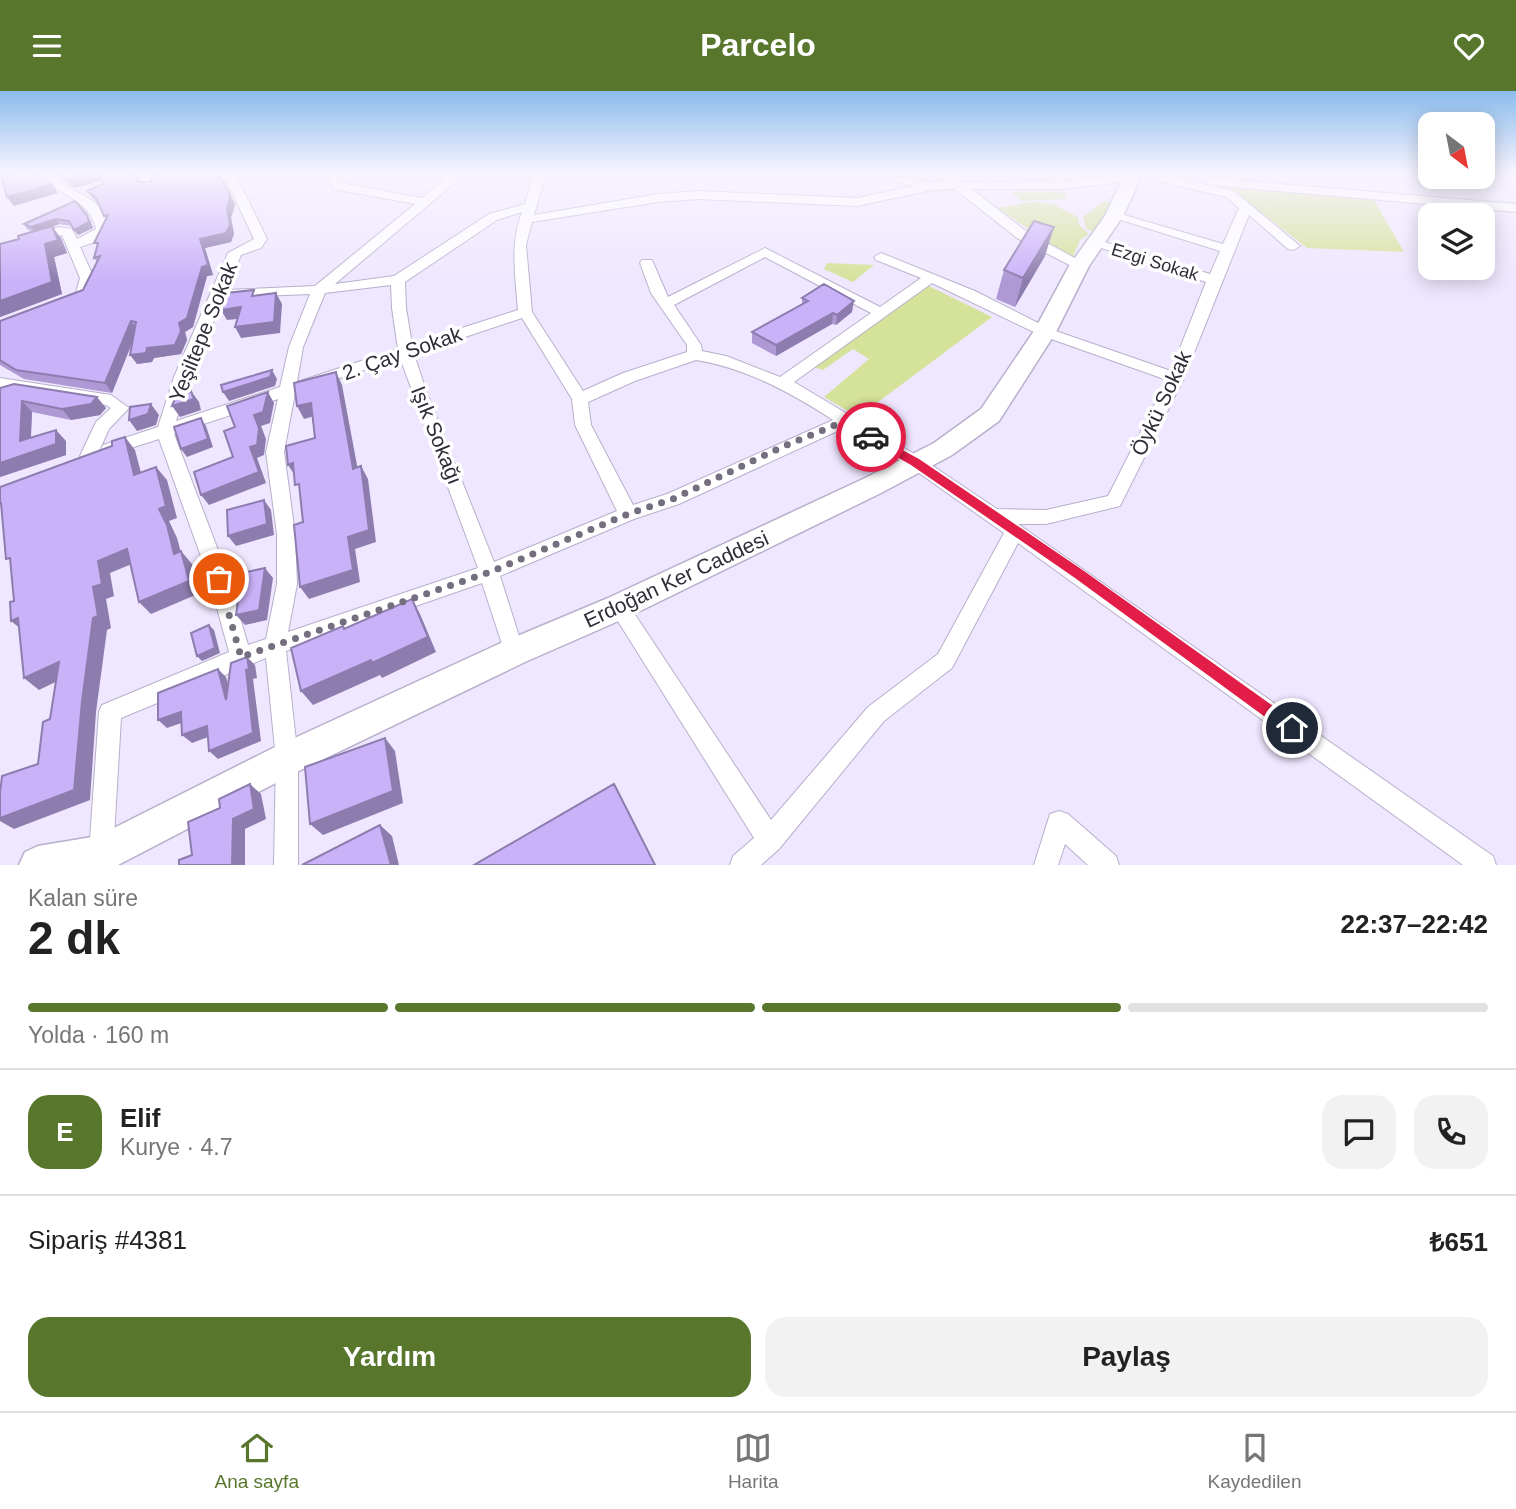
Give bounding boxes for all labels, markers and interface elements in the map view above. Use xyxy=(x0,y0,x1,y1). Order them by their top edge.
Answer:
icon: menu xyxy=(28,27,66,65)
text: Parcelo xyxy=(700,27,816,63)
icon: heart xyxy=(1450,27,1488,65)
north arrow xyxy=(1418,112,1494,189)
map controls xyxy=(1418,112,1495,280)
button: layers xyxy=(1418,203,1495,280)
street label: Ezgi Sokak xyxy=(1109,239,1202,285)
street label: Yeşiltepe Sokak xyxy=(164,258,242,405)
street label: 2. Çay Sokak xyxy=(339,322,465,384)
street label: Öykü Sokak xyxy=(1127,346,1196,459)
street label: Işık Sokağı xyxy=(407,383,467,487)
courier xyxy=(836,402,906,472)
icon: car xyxy=(852,418,890,456)
street label: Erdoğan Ker Caddesi xyxy=(580,526,772,632)
pin xyxy=(189,549,249,609)
icon: bag xyxy=(200,560,238,598)
pin xyxy=(1262,698,1322,758)
icon: home xyxy=(1273,709,1311,747)
text: Kalan süre xyxy=(28,885,138,911)
text: 22:37–22:42 xyxy=(1341,909,1488,939)
text: 2 dk xyxy=(28,912,120,964)
text: Yolda · 160 m xyxy=(28,1022,169,1048)
button: chat xyxy=(1322,1095,1396,1169)
button: phone xyxy=(1414,1095,1488,1169)
text: Elif xyxy=(120,1103,160,1133)
text: E xyxy=(56,1117,74,1147)
text: Kurye · 4.7 xyxy=(120,1134,233,1160)
text: Sipariş #4381 xyxy=(28,1225,187,1255)
text: ₺651 xyxy=(1430,1227,1488,1257)
button: Yardım xyxy=(28,1317,751,1397)
button: Paylaş xyxy=(765,1317,1488,1397)
tab: Ana sayfa xyxy=(214,1429,299,1493)
tab: Harita xyxy=(728,1429,779,1493)
tab: Kaydedilen xyxy=(1207,1429,1302,1493)

